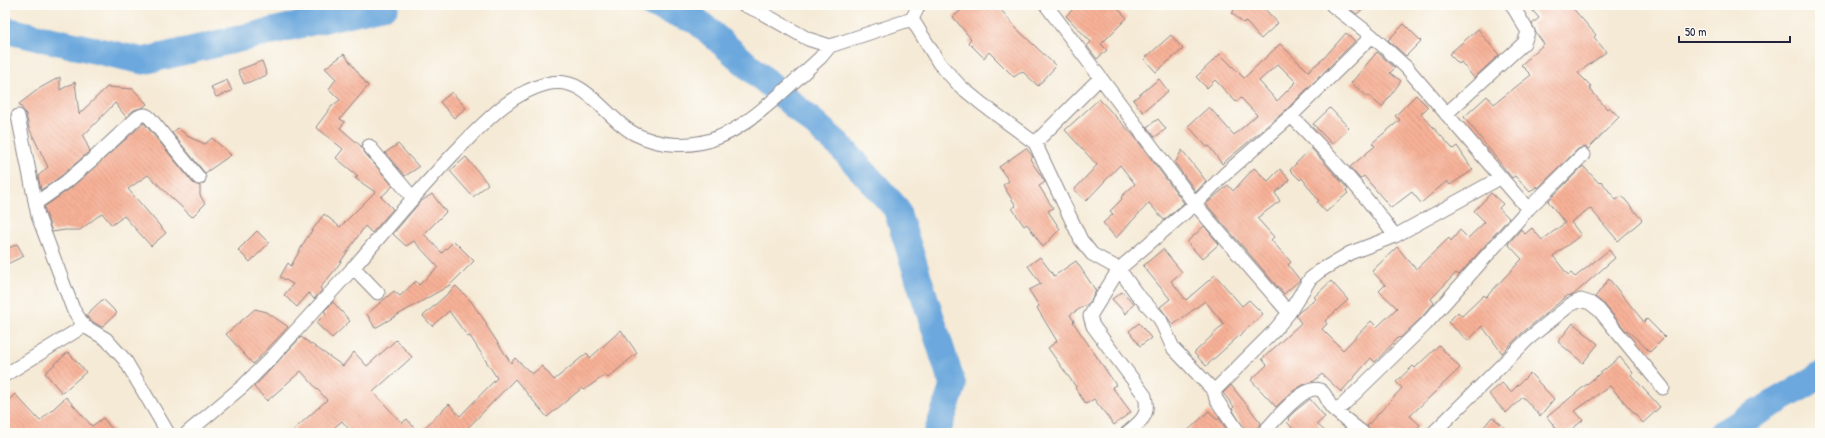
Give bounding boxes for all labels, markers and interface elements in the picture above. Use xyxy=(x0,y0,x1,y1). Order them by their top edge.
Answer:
scale bar xyxy=(1679,18,1790,44)
text: 50 m xyxy=(1685,23,1706,40)

